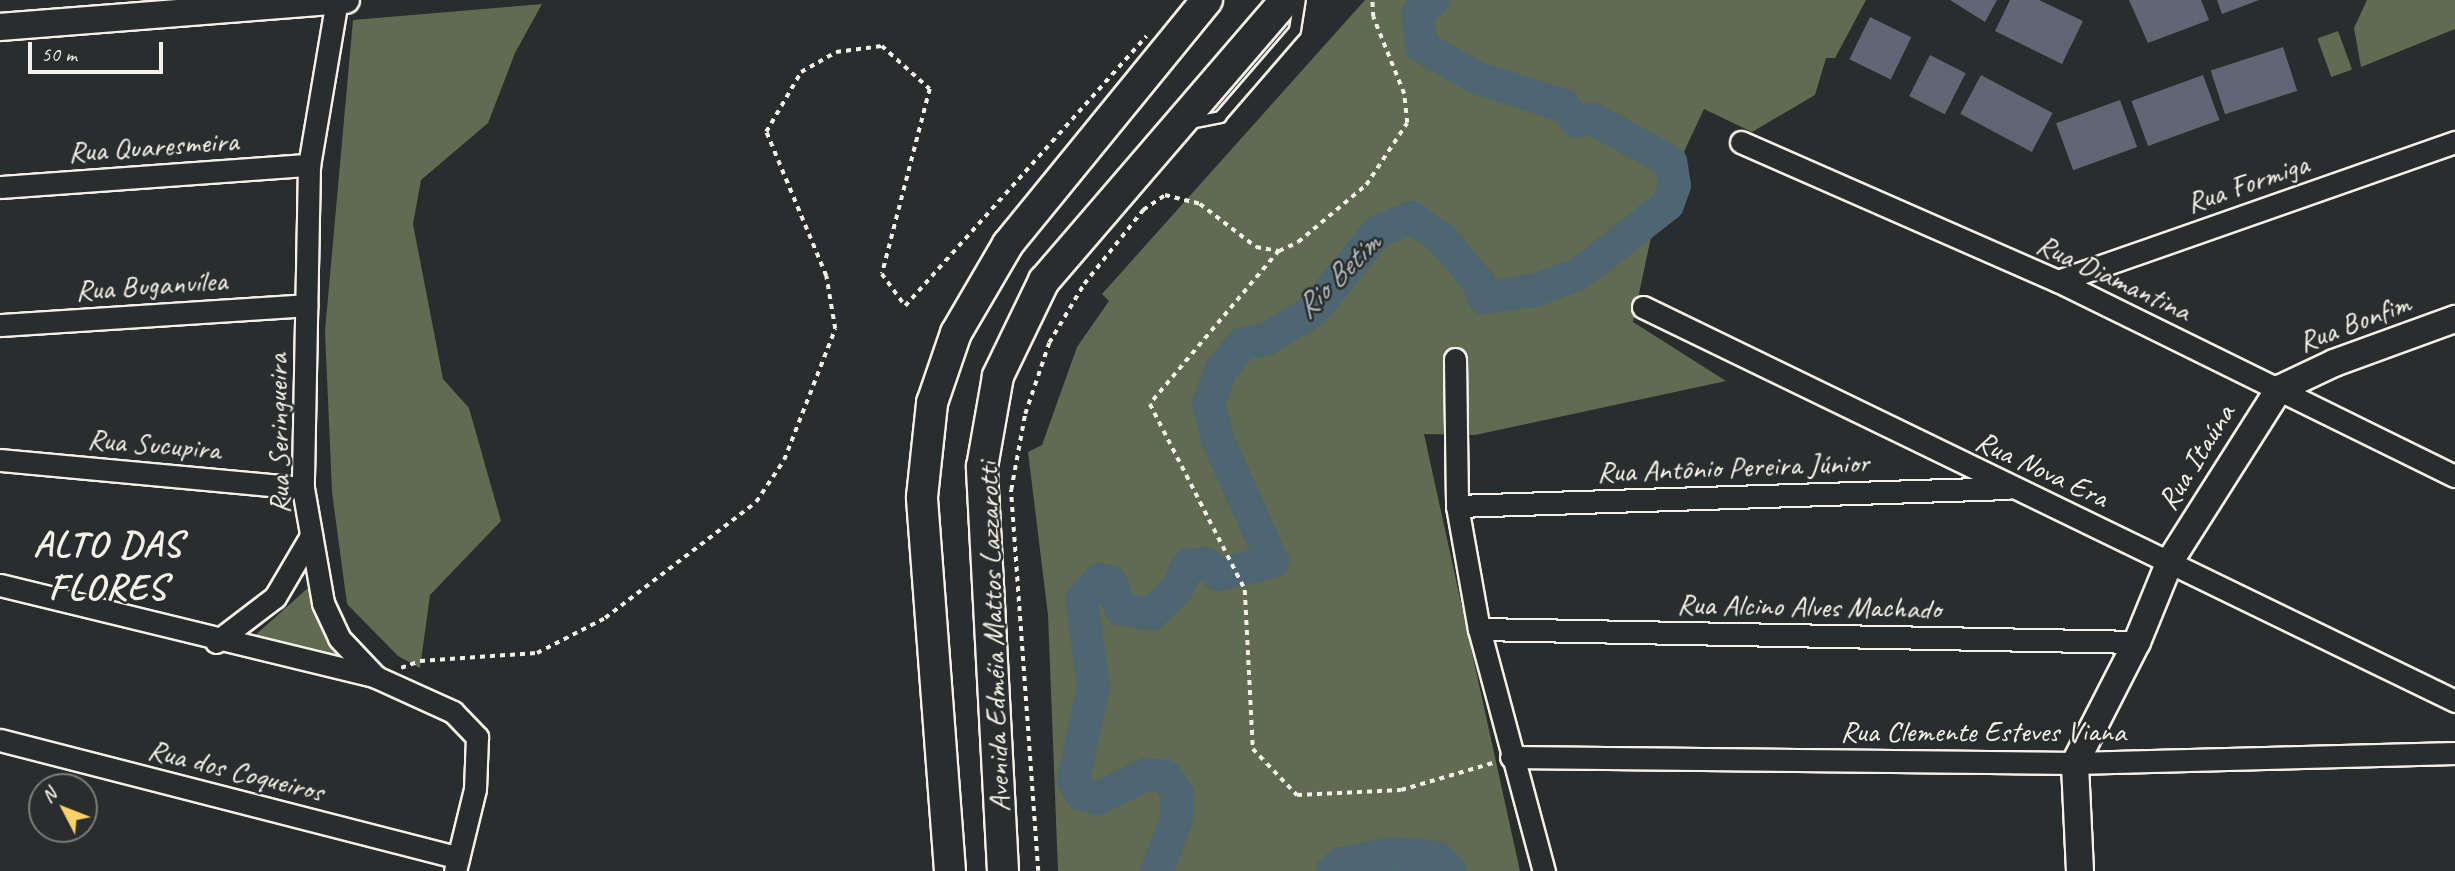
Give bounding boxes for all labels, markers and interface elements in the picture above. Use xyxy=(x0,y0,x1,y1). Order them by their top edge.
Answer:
scale bar xyxy=(32,28,166,72)
text: 50 m xyxy=(41,41,77,67)
street label: Rua Quaresmeira xyxy=(67,122,239,170)
street label: Rua Formiga xyxy=(2181,145,2313,221)
water label: Rio Betim xyxy=(1287,225,1389,327)
street label: Rua Diamantina xyxy=(2032,226,2196,328)
street label: Rua Buganvílea xyxy=(74,262,228,308)
street label: Rua Bonfim xyxy=(2293,284,2415,360)
street label: Rua Seringueira xyxy=(259,354,297,514)
street label: Rua Itaúna xyxy=(2149,397,2243,517)
street label: Rua Sucupira xyxy=(86,420,222,468)
street label: Rua Nova Era xyxy=(1970,422,2114,516)
street label: Rua Antônio Pereira Júnior xyxy=(1596,444,1870,490)
street label: Avenida Edméia Mattos Lazzarotti xyxy=(969,460,1017,814)
district label: ALTO DAS FLORES xyxy=(34,523,182,610)
street label: Rua Alcino Alves Machado xyxy=(1677,586,1941,626)
street label: Rua Clemente Esteves Viana xyxy=(1841,713,2125,749)
street label: Rua dos Coqueiros xyxy=(145,731,327,809)
north arrow xyxy=(28,773,98,843)
text: N xyxy=(36,783,62,808)

